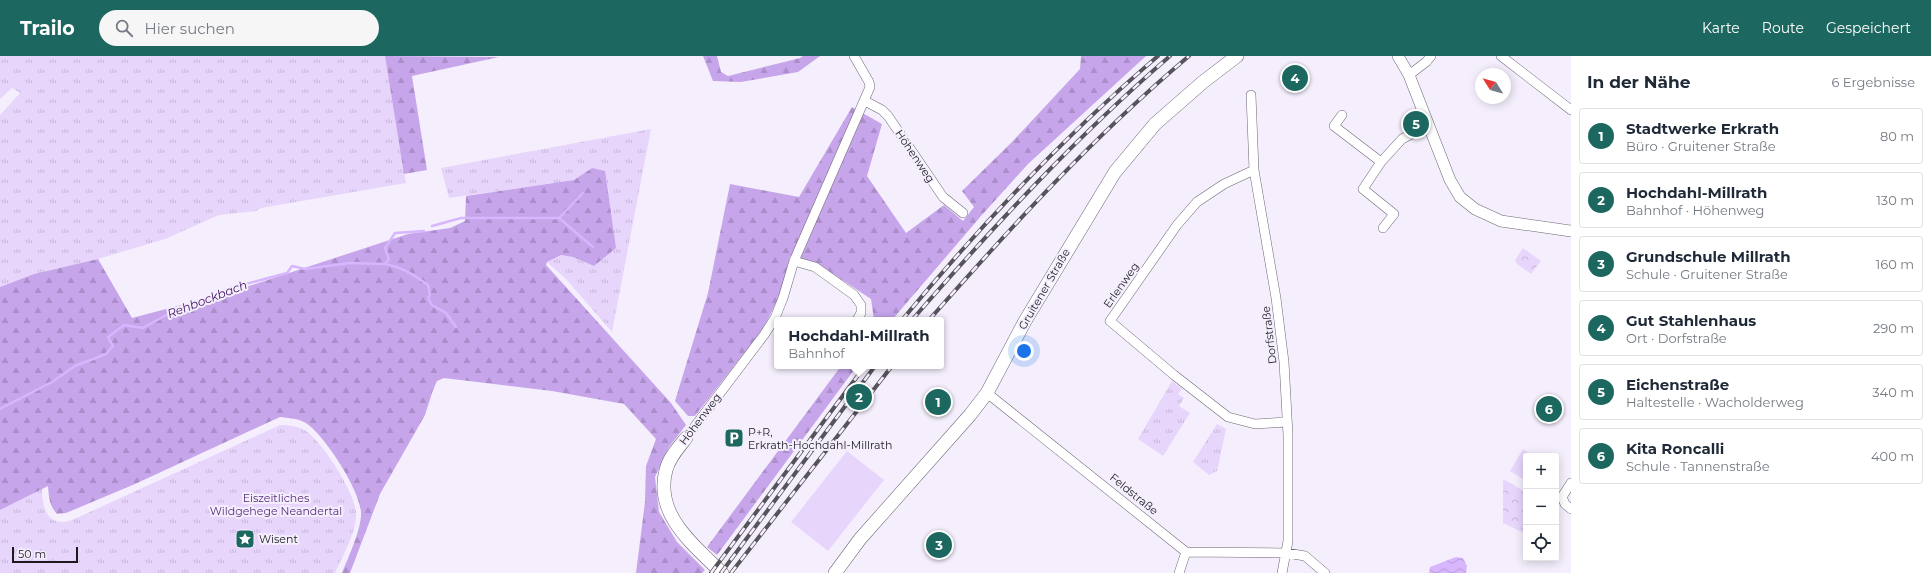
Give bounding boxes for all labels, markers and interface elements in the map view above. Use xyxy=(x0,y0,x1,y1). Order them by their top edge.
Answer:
search box xyxy=(99,10,379,46)
text: Trailo xyxy=(20,17,75,40)
icon: search xyxy=(113,17,135,39)
text: Hier suchen xyxy=(145,19,235,38)
text: Karte xyxy=(1702,19,1740,37)
text: Route xyxy=(1762,19,1804,37)
text: Gespeichert xyxy=(1826,19,1911,37)
pin: 4 xyxy=(1282,63,1308,93)
north arrow xyxy=(1475,68,1511,104)
text: In der Nähe xyxy=(1587,72,1691,92)
text: 6 Ergebnisse xyxy=(1832,74,1915,90)
pin: 5 xyxy=(1403,109,1429,139)
text: Stadtwerke Erkrath xyxy=(1626,119,1779,138)
street label: Höhenweg xyxy=(892,127,938,185)
text: 1 xyxy=(1598,128,1604,144)
text: 80 m xyxy=(1880,128,1914,144)
text: Büro · Gruitener Straße xyxy=(1626,138,1776,154)
text: Hochdahl-Millrath xyxy=(1626,183,1767,202)
text: 2 xyxy=(1597,192,1605,208)
text: 130 m xyxy=(1876,192,1914,208)
text: Bahnhof · Höhenweg xyxy=(1626,202,1765,218)
street label: Gruitener Straße xyxy=(1015,246,1073,332)
text: Grundschule Millrath xyxy=(1626,247,1791,266)
text: 3 xyxy=(1597,256,1605,272)
text: 160 m xyxy=(1876,256,1914,272)
street label: Erlenweg xyxy=(1100,260,1142,310)
text: Schule · Gruitener Straße xyxy=(1626,266,1788,282)
water label: Rehbockbach xyxy=(165,277,249,321)
street label: Dorfstraße xyxy=(1258,305,1280,365)
text: Gut Stahlenhaus xyxy=(1626,311,1756,330)
popup xyxy=(774,317,944,369)
text: 4 xyxy=(1597,320,1605,336)
text: 290 m xyxy=(1873,320,1914,336)
text: Hochdahl-Millrath xyxy=(788,326,930,345)
text: Ort · Dorfstraße xyxy=(1626,330,1727,346)
your location xyxy=(1014,341,1034,361)
text: Bahnhof xyxy=(788,345,845,361)
text: Eichenstraße xyxy=(1626,375,1729,394)
pin: 2 xyxy=(846,382,872,412)
text: 5 xyxy=(1597,384,1605,400)
text: 340 m xyxy=(1872,384,1914,400)
pin: 1 xyxy=(925,387,951,417)
street label: Höhenweg xyxy=(676,390,724,448)
pin: 6 xyxy=(1536,394,1562,424)
text: Haltestelle · Wacholderweg xyxy=(1626,394,1804,410)
place label: P+R, Erkrath-Hochdahl-Millrath xyxy=(748,425,892,452)
parking icon: P+R, Erkrath-Hochdahl-Millrath xyxy=(723,427,745,449)
text: Kita Roncalli xyxy=(1626,439,1724,458)
text: 6 xyxy=(1597,448,1605,464)
text: 400 m xyxy=(1871,448,1914,464)
map controls xyxy=(1523,453,1559,561)
button: + xyxy=(1523,453,1559,489)
text: Schule · Tannenstraße xyxy=(1626,458,1770,474)
street label: Feldstraße xyxy=(1107,470,1161,518)
button: − xyxy=(1523,489,1559,525)
park label: Eiszeitliches Wildgehege Neandertal xyxy=(210,491,342,518)
button: locate xyxy=(1523,525,1559,561)
place icon: Wisent xyxy=(234,528,256,550)
pin: 3 xyxy=(926,530,952,560)
place label: Wisent xyxy=(259,532,298,546)
scale bar xyxy=(12,545,78,564)
text: 50 m xyxy=(18,547,46,561)

